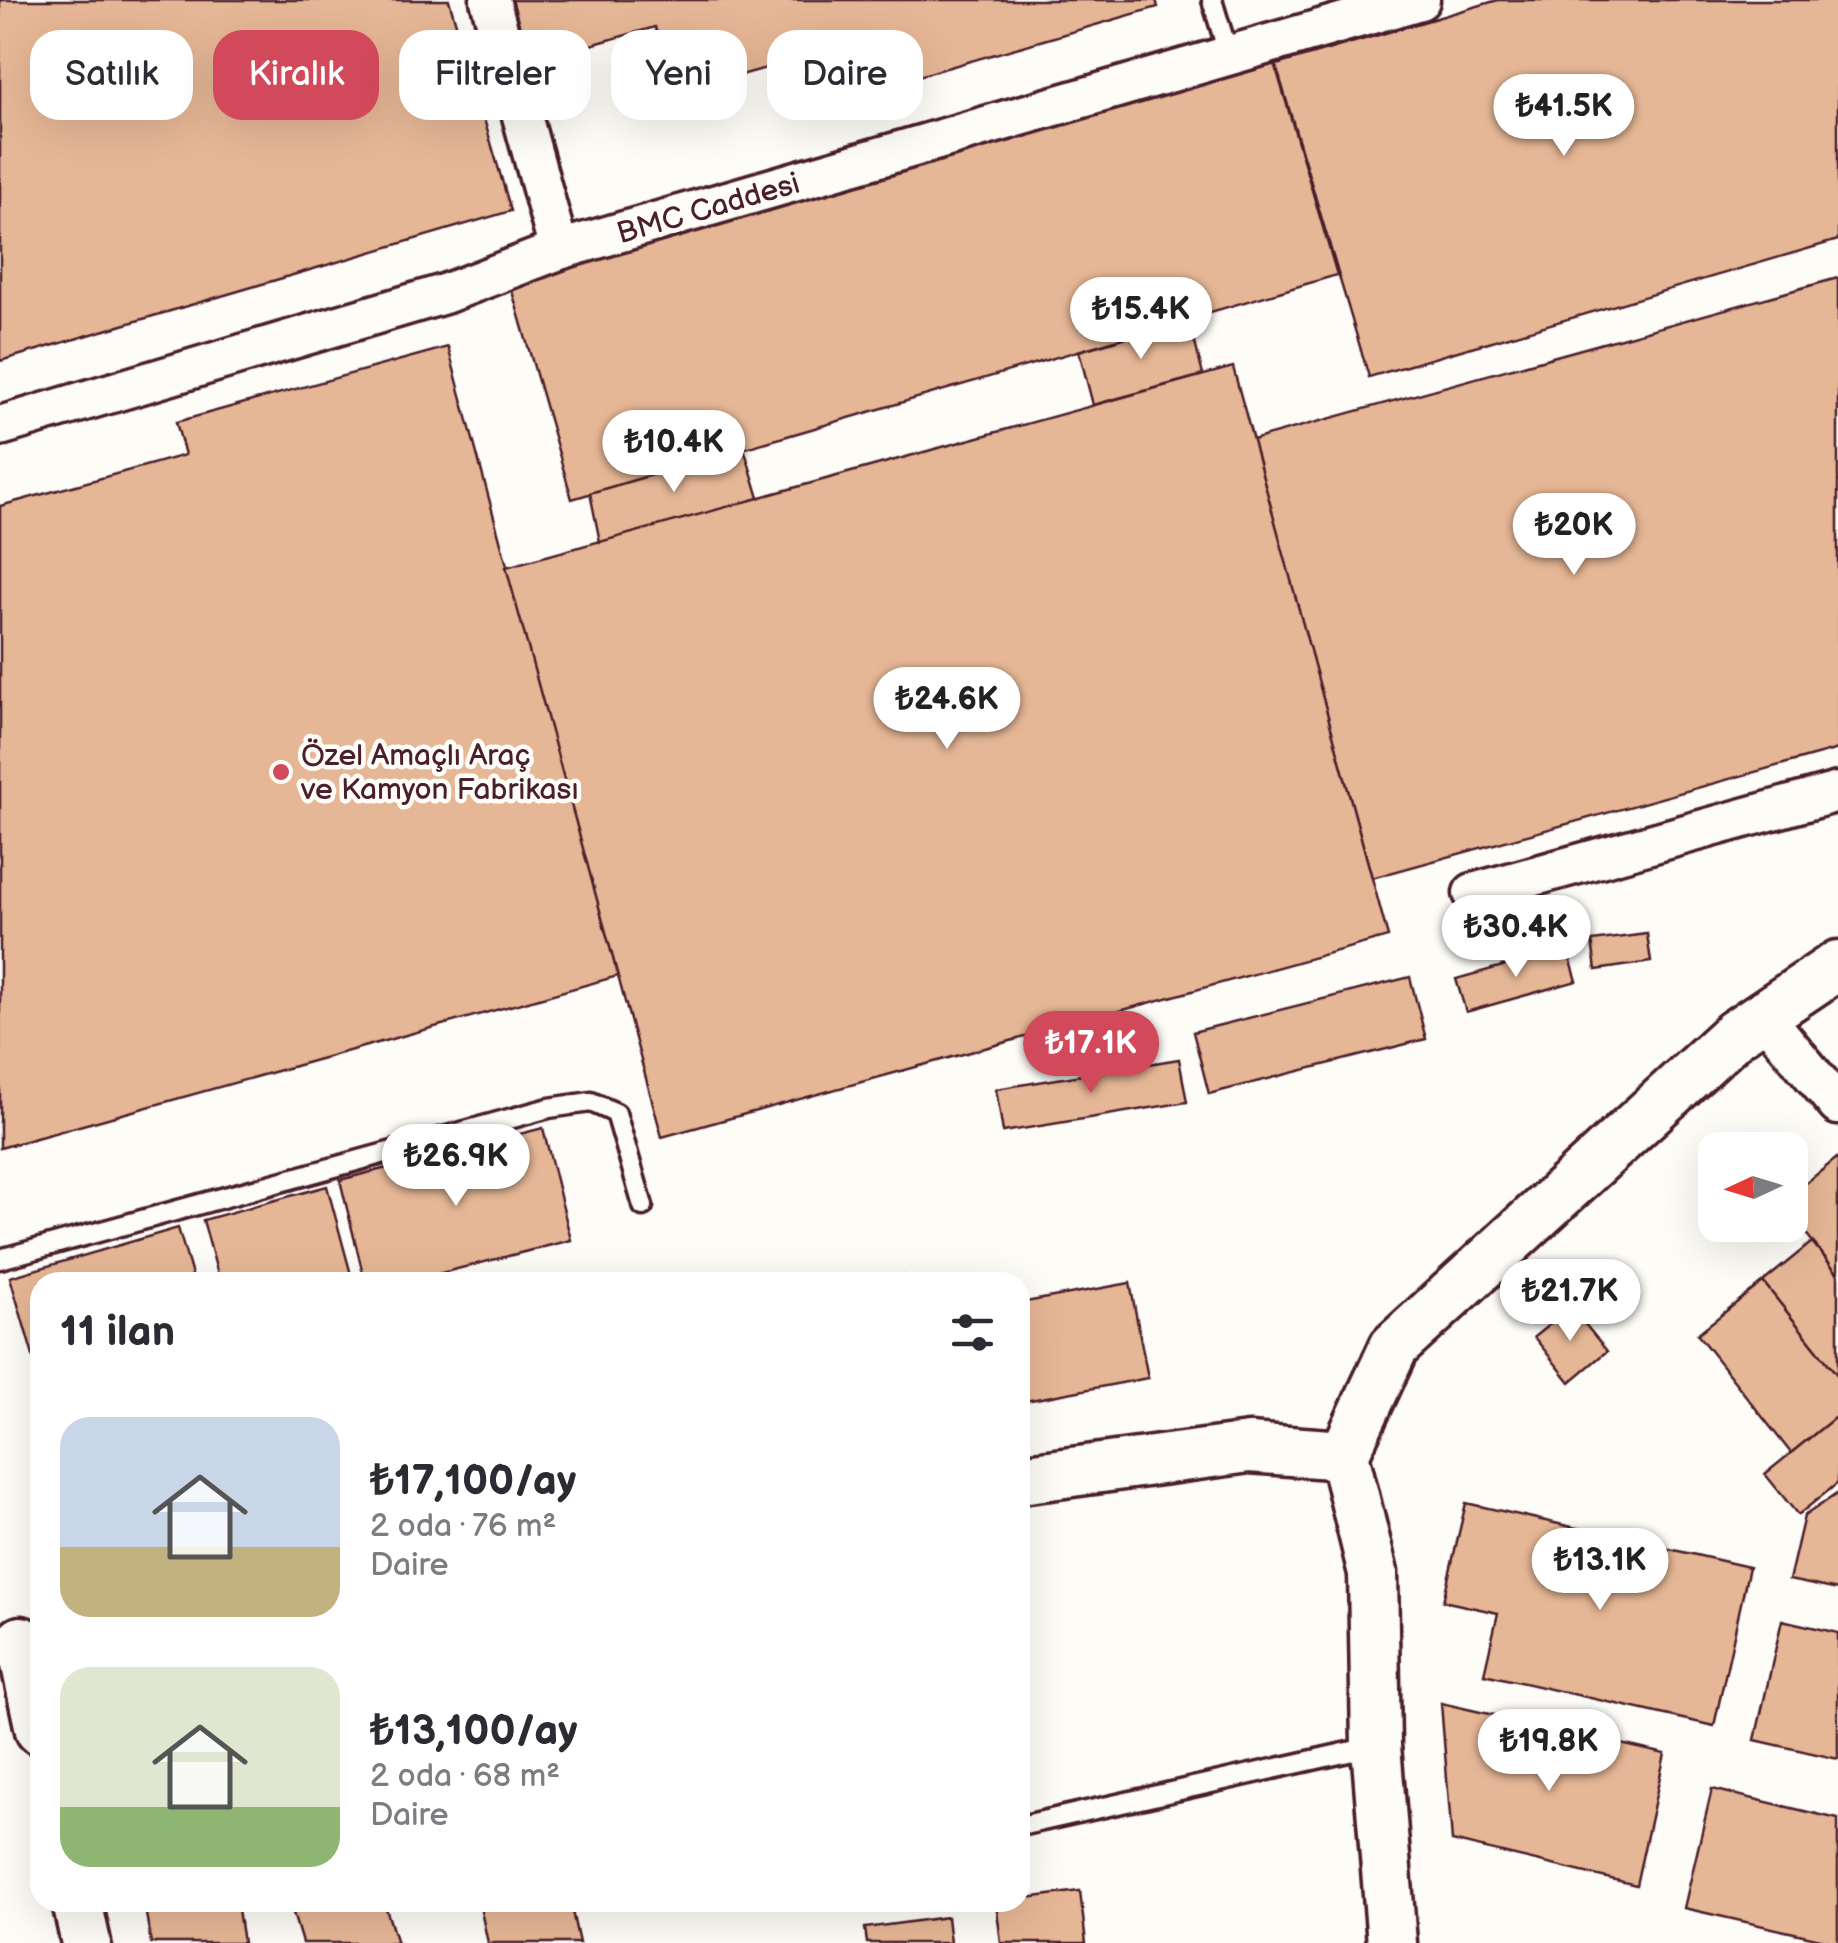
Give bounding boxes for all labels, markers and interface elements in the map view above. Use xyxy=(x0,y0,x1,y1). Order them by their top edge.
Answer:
chip: Satılık xyxy=(30,30,193,120)
chip: Kiralık xyxy=(213,30,379,120)
chip: Filtreler xyxy=(399,30,591,120)
chip: Yeni xyxy=(611,30,747,120)
chip: Daire xyxy=(767,30,923,120)
pin: ₺41.5K xyxy=(1483,74,1645,159)
text: ₺41.5K xyxy=(1515,87,1613,126)
street label: BMC Caddesi xyxy=(613,166,804,252)
pin: ₺15.4K xyxy=(1060,277,1222,362)
text: ₺15.4K xyxy=(1092,290,1190,329)
pin: ₺10.4K xyxy=(593,410,755,495)
text: ₺10.4K xyxy=(624,423,724,462)
pin: ₺20K xyxy=(1515,493,1633,578)
text: ₺20K xyxy=(1535,506,1613,545)
pin: ₺24.6K xyxy=(866,667,1028,752)
text: ₺24.6K xyxy=(895,680,999,719)
place label: Özel Amaçlı Araç ve Kamyon Fabrikası xyxy=(300,738,579,808)
marker: Özel Amaçlı Araç ve Kamyon Fabrikası xyxy=(270,761,292,783)
pin: ₺30.4K xyxy=(1435,895,1597,980)
text: ₺30.4K xyxy=(1464,908,1568,947)
pin: ₺17.1K xyxy=(1010,1011,1172,1096)
text: ₺17.1K xyxy=(1045,1024,1137,1063)
pin: ₺26.9K xyxy=(375,1124,537,1209)
north arrow xyxy=(1698,1132,1808,1242)
map controls xyxy=(1698,1132,1808,1242)
text: ₺26.9K xyxy=(404,1137,508,1176)
pin: ₺21.7K xyxy=(1489,1259,1651,1344)
text: ₺21.7K xyxy=(1522,1272,1618,1311)
icon: filters xyxy=(945,1305,1000,1360)
text: 11 ilan xyxy=(60,1307,175,1358)
text: ₺17,100/ay xyxy=(370,1456,576,1507)
icon: home xyxy=(140,1457,260,1577)
text: 2 oda · 76 m² xyxy=(370,1507,556,1546)
pin: ₺13.1K xyxy=(1519,1528,1681,1613)
text: ₺13.1K xyxy=(1554,1541,1646,1580)
text: Daire xyxy=(370,1546,448,1585)
text: ₺13,100/ay xyxy=(370,1706,578,1757)
icon: home xyxy=(140,1707,260,1827)
pin: ₺19.8K xyxy=(1468,1709,1630,1794)
text: ₺19.8K xyxy=(1500,1722,1598,1761)
text: 2 oda · 68 m² xyxy=(370,1757,560,1796)
text: Daire xyxy=(370,1796,448,1835)

